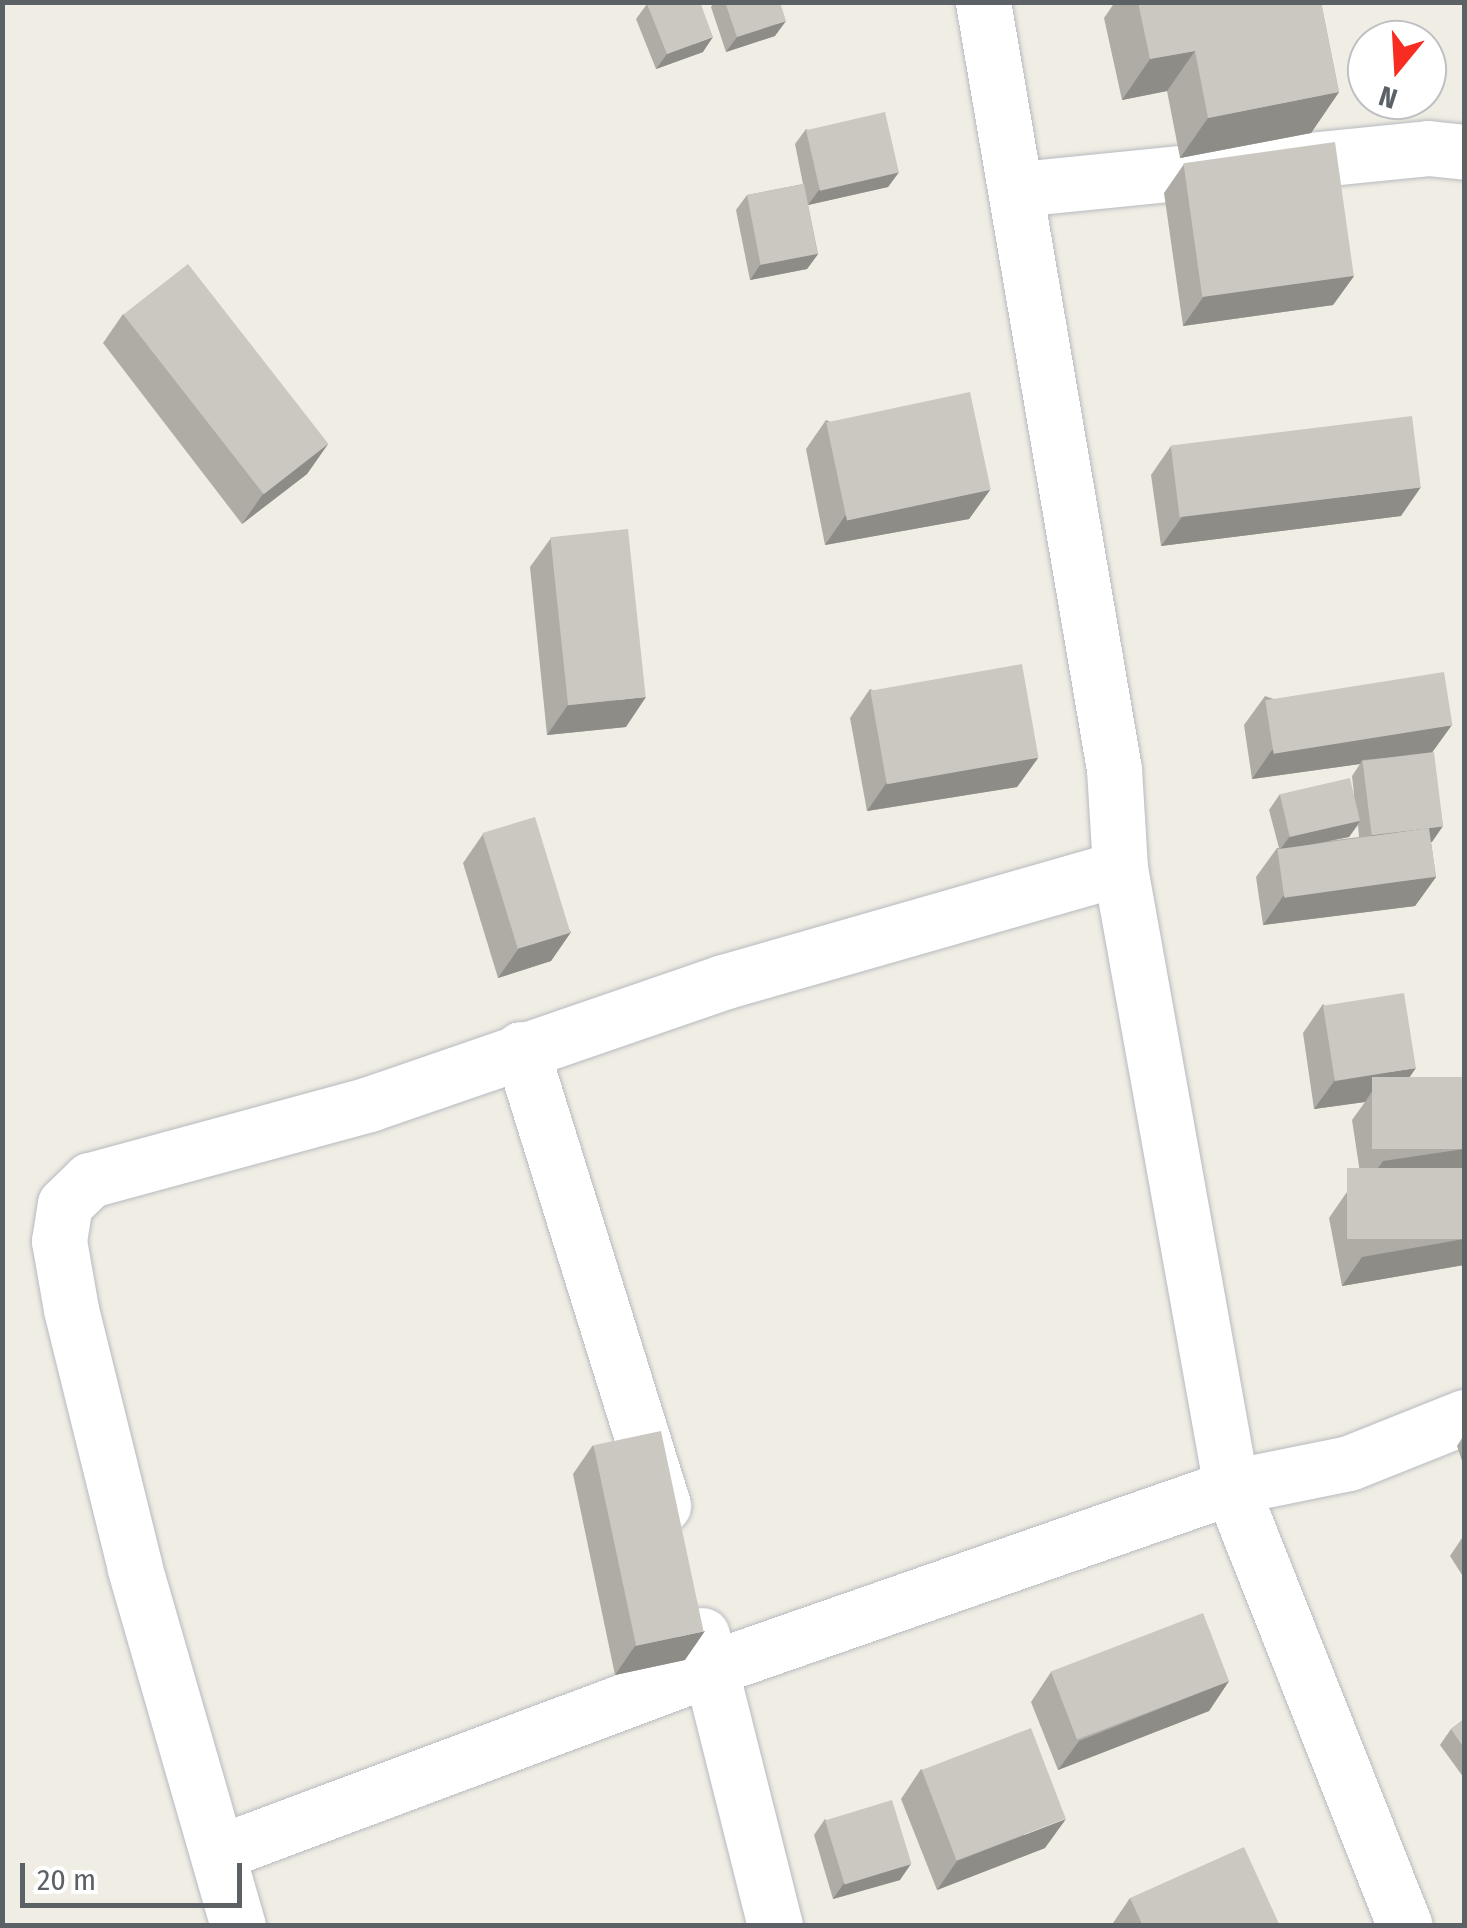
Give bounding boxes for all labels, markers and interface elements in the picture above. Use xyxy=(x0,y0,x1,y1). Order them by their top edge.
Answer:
north arrow xyxy=(1347,20,1447,120)
text: N xyxy=(1375,79,1401,115)
scale bar xyxy=(25,1843,248,1905)
text: 20 m xyxy=(37,1862,96,1898)

